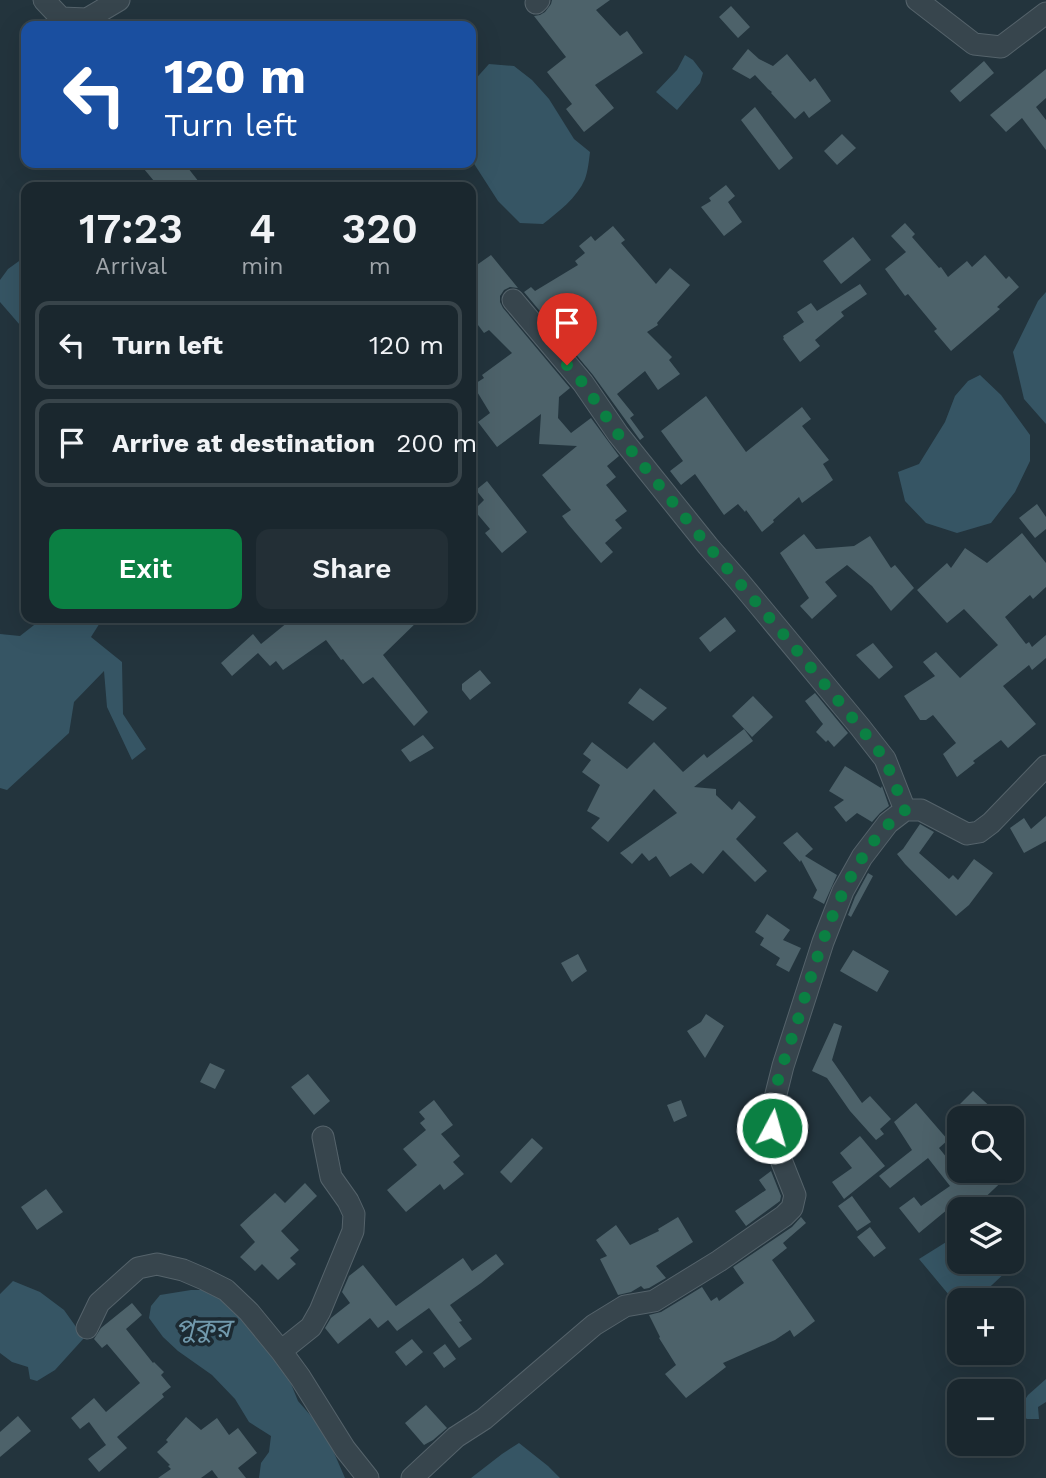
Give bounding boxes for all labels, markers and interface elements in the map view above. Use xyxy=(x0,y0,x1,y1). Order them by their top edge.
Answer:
text: 120 m xyxy=(164,47,306,105)
icon: left xyxy=(49,49,140,140)
text: Turn left xyxy=(164,106,297,144)
text: 17:23 xyxy=(79,204,183,253)
text: 4 xyxy=(249,204,276,253)
text: 320 xyxy=(342,204,418,253)
text: Arrival xyxy=(95,253,167,280)
text: min xyxy=(241,253,283,280)
text: m xyxy=(369,253,391,280)
pin xyxy=(537,293,597,365)
icon: arrive xyxy=(548,304,586,342)
icon: left xyxy=(53,326,91,364)
text: Turn left xyxy=(112,330,223,360)
text: 120 m xyxy=(369,330,444,360)
icon: arrive xyxy=(53,424,91,462)
text: Arrive at destination xyxy=(112,428,375,458)
text: 200 m xyxy=(396,428,477,458)
button: Exit xyxy=(49,529,242,609)
button: Share xyxy=(256,529,448,609)
position arrow xyxy=(735,1091,809,1165)
map controls xyxy=(947,1106,1024,1456)
button: search xyxy=(947,1106,1024,1183)
button: layers xyxy=(947,1197,1024,1274)
button: + xyxy=(947,1288,1024,1365)
water label: পুকুর xyxy=(175,1313,235,1343)
button: − xyxy=(947,1379,1024,1456)

